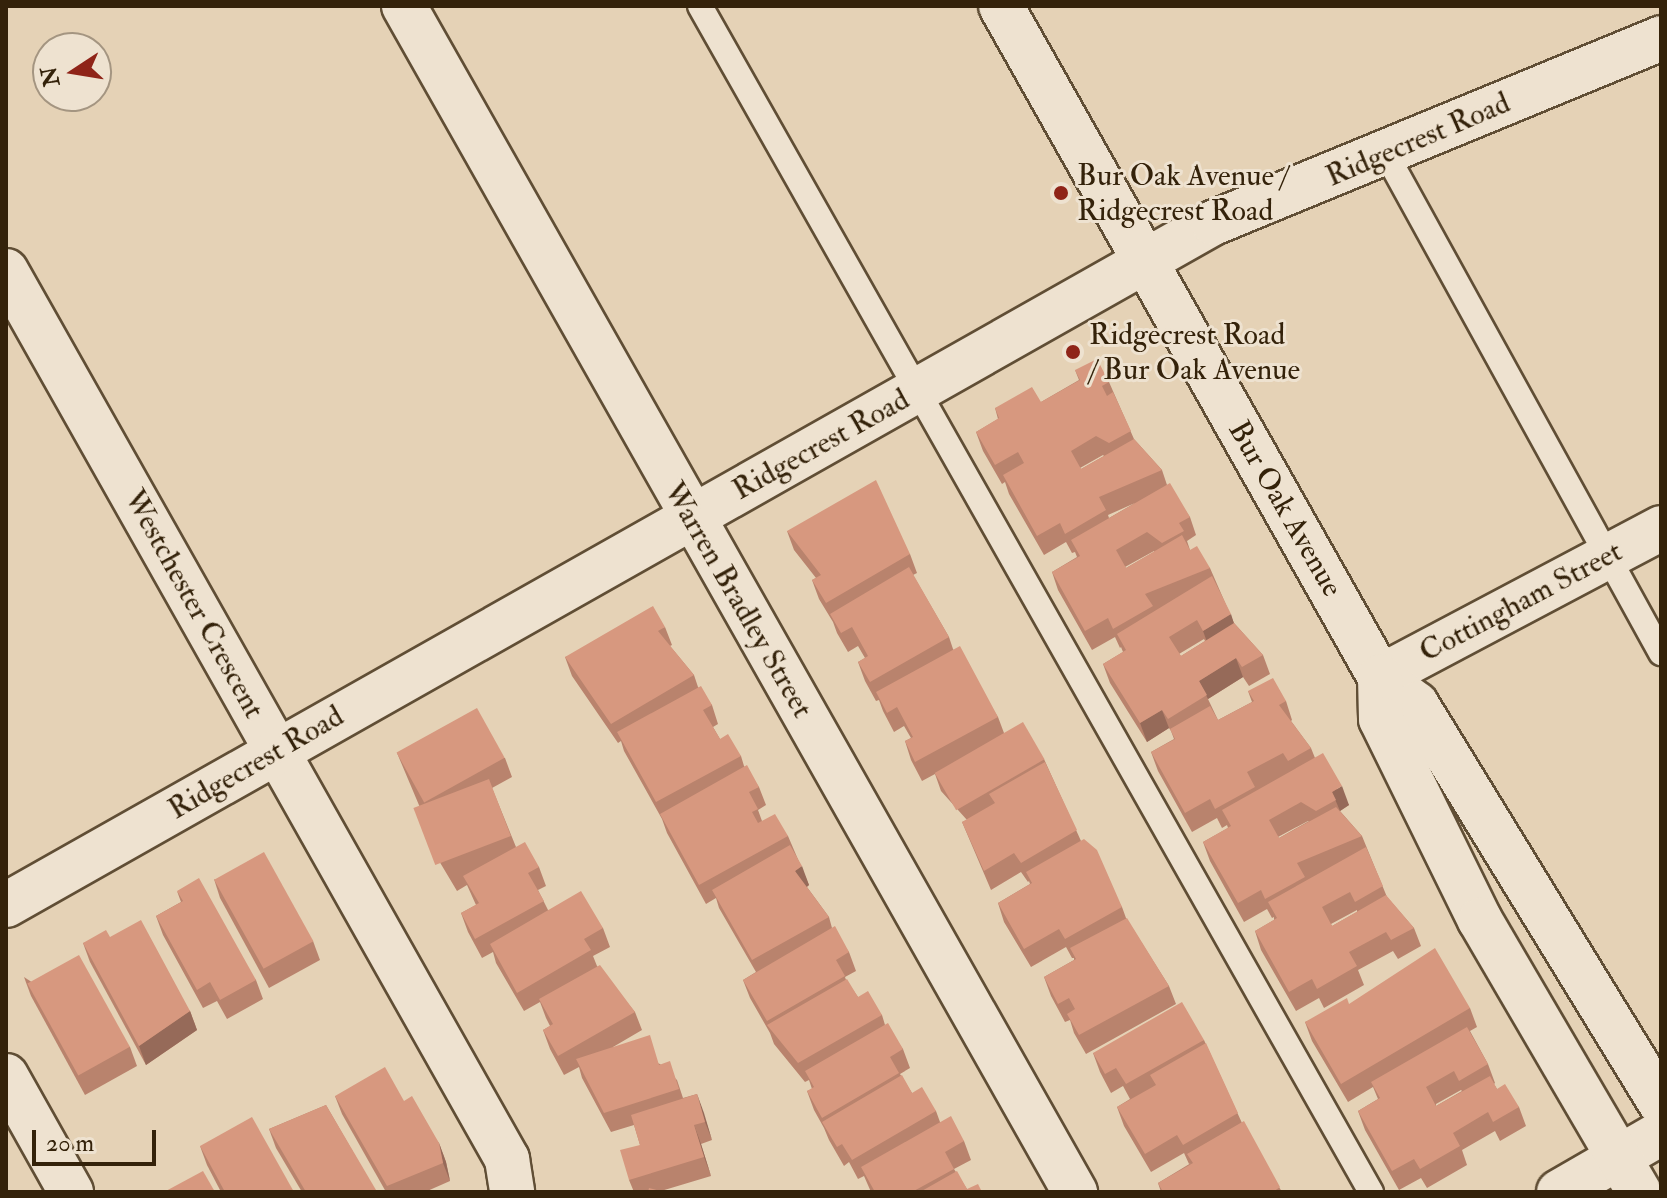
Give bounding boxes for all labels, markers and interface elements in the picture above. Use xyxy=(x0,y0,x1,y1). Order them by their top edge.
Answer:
north arrow xyxy=(32,32,112,112)
text: N xyxy=(35,64,66,89)
street label: Ridgecrest Road xyxy=(1321,85,1515,195)
place label: Bur Oak Avenue / Ridgecrest Road xyxy=(1077,158,1288,228)
marker: Bur Oak Avenue / Ridgecrest Road xyxy=(1052,184,1070,202)
place label: Ridgecrest Road / Bur Oak Avenue xyxy=(1089,317,1300,388)
marker: Ridgecrest Road / Bur Oak Avenue xyxy=(1064,343,1082,361)
street label: Ridgecrest Road xyxy=(726,382,916,508)
street label: Bur Oak Avenue xyxy=(1220,415,1350,603)
street label: Warren Bradley Street xyxy=(656,476,820,724)
street label: Westchester Crescent xyxy=(116,483,272,725)
street label: Cottingham Street xyxy=(1414,534,1628,670)
street label: Ridgecrest Road xyxy=(162,698,350,828)
scale bar xyxy=(36,1114,160,1164)
text: 20 m xyxy=(46,1128,94,1159)

